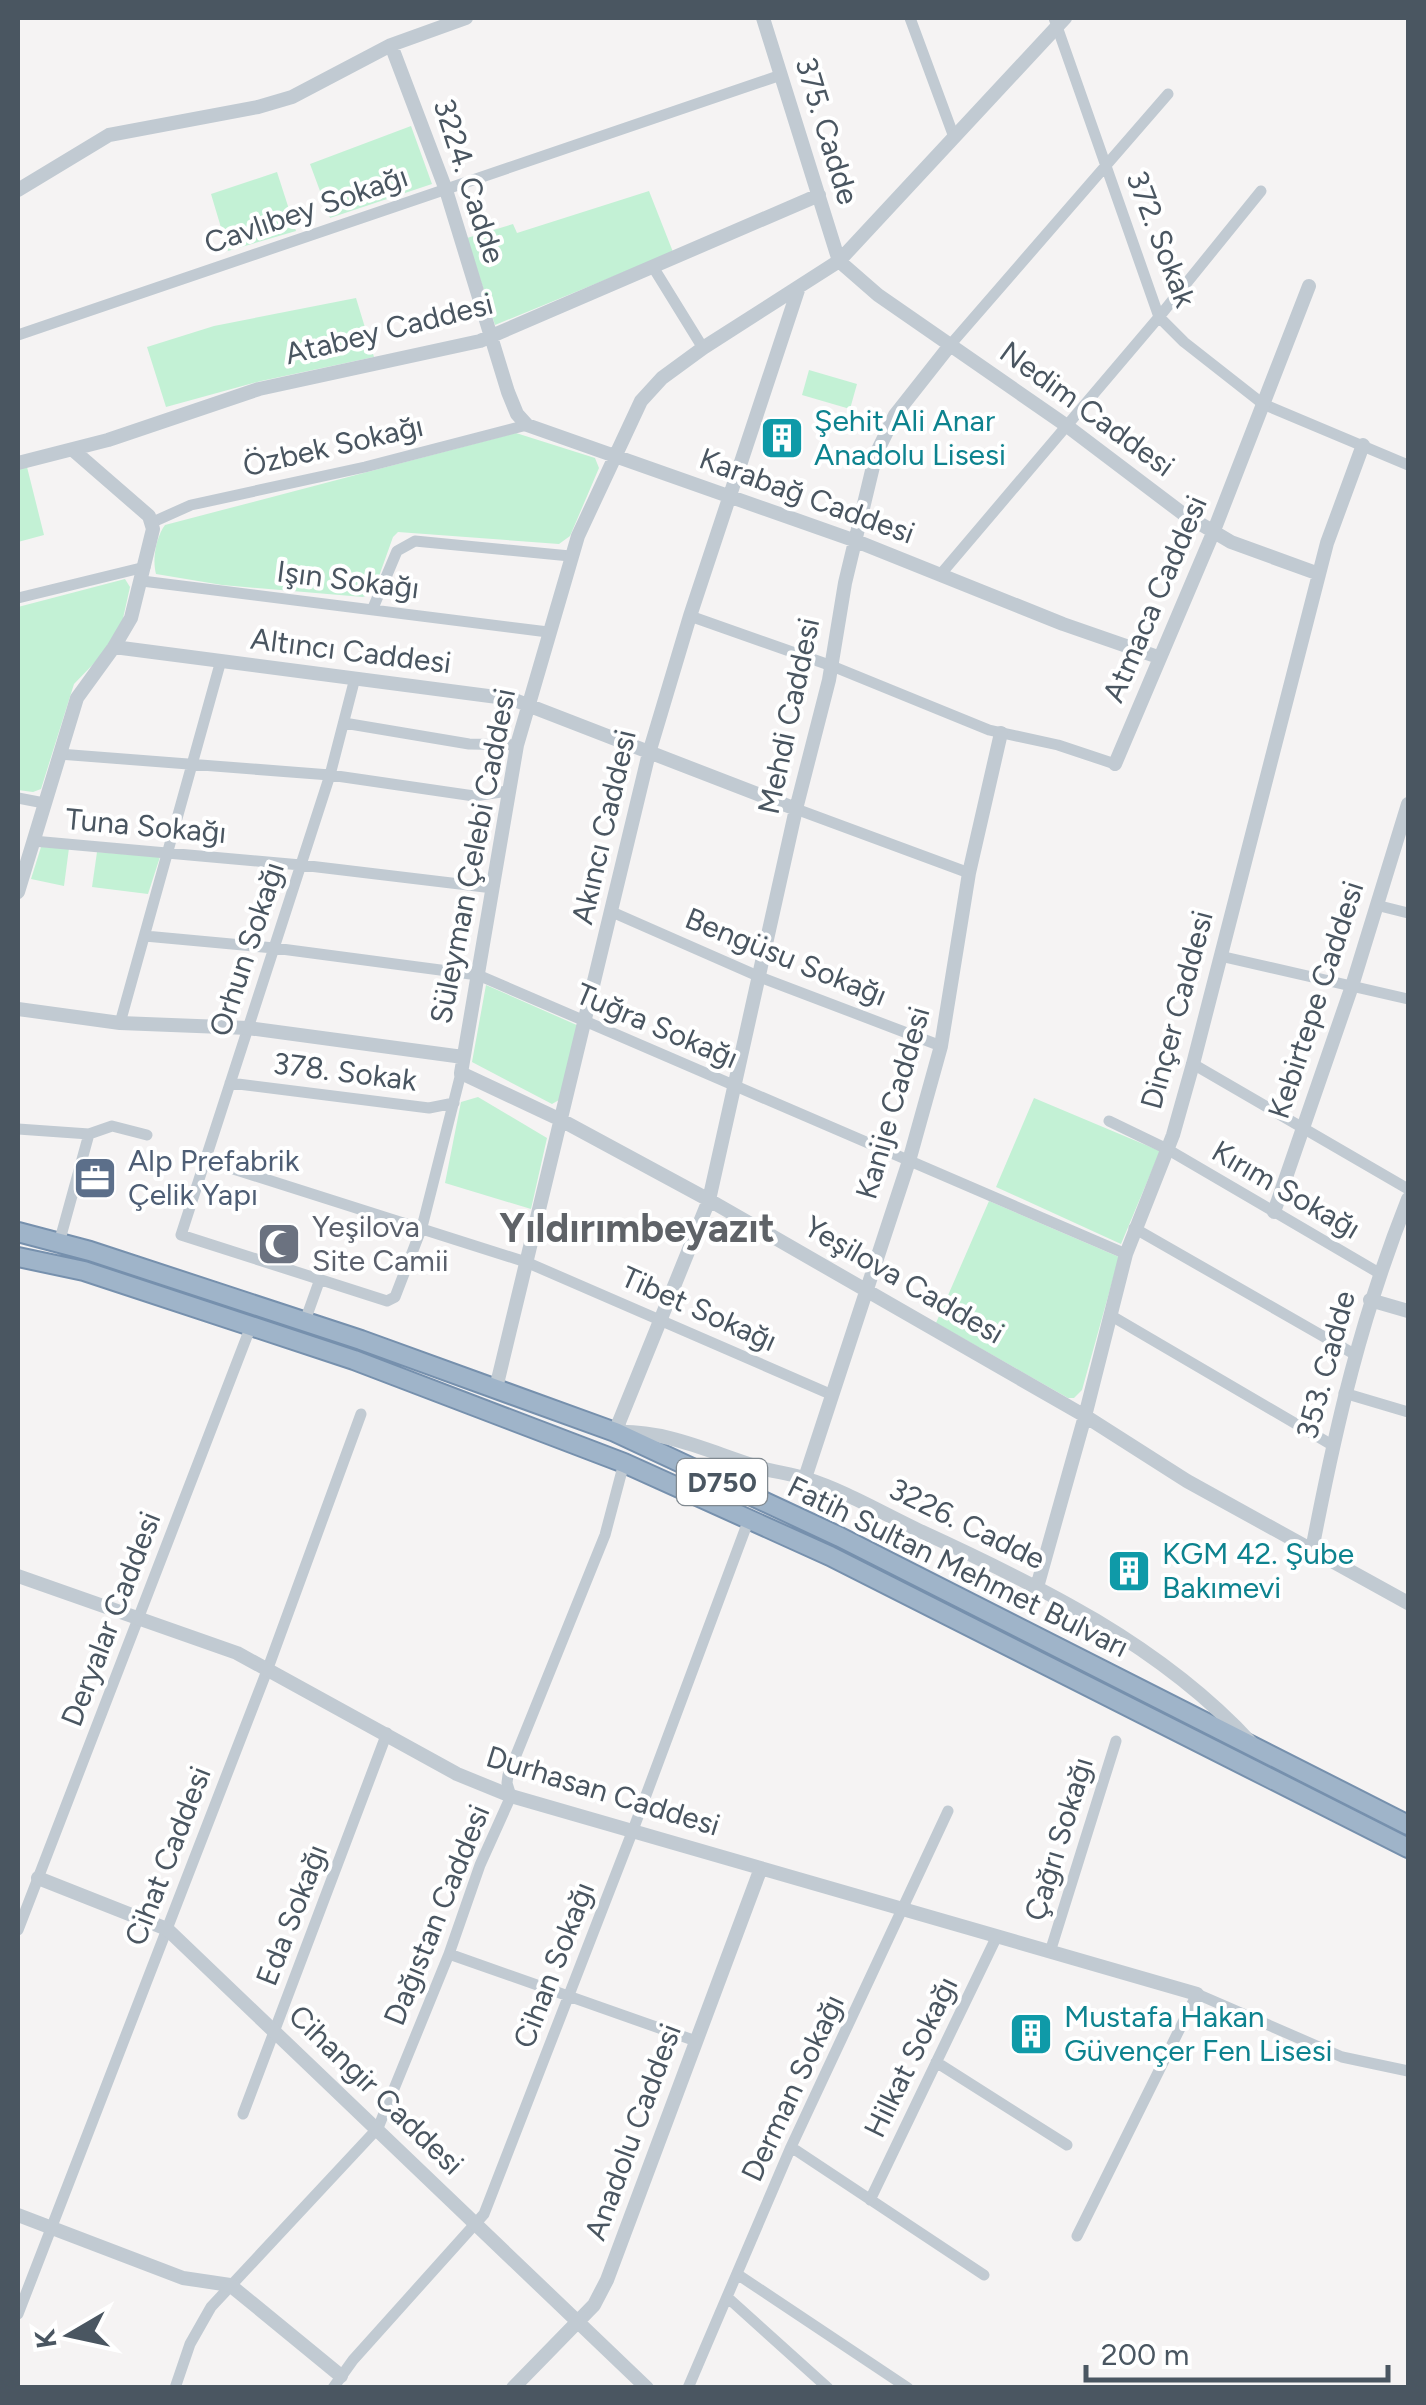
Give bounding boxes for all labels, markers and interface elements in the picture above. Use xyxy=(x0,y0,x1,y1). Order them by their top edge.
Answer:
street label: 375. Cadde xyxy=(788,53,867,209)
street label: 3224. Cadde xyxy=(426,94,513,268)
street label: Cavlıbey Sokağı xyxy=(199,157,412,262)
street label: 372. Sokak xyxy=(1119,166,1204,313)
street label: Atabey Caddesi xyxy=(281,285,497,372)
street label: Nedim Caddesi xyxy=(993,333,1182,484)
place label: Şehit Ali Anar Anadolu Lisesi xyxy=(814,402,1006,473)
street label: Özbek Sokağı xyxy=(239,407,427,484)
building icon: Şehit Ali Anar Anadolu Lisesi xyxy=(759,415,805,461)
street label: Karabağ Caddesi xyxy=(695,439,920,552)
street label: Atmaca Caddesi xyxy=(1094,490,1215,708)
street label: Işın Sokağı xyxy=(275,552,421,607)
street label: Mehdi Caddesi xyxy=(750,614,827,817)
street label: Altıncı Caddesi xyxy=(249,620,454,681)
street label: Süleyman Çelebi Caddesi xyxy=(422,685,523,1027)
street label: Akıncı Caddesi xyxy=(563,726,644,928)
street label: Tuna Sokağı xyxy=(64,800,228,851)
street label: Orhun Sokağı xyxy=(201,857,292,1041)
street label: Kebirtepe Caddesi xyxy=(1260,876,1371,1123)
street label: Bengüsu Sokağı xyxy=(680,899,892,1014)
street label: Dinçer Caddesi xyxy=(1132,907,1221,1113)
street label: Tuğra Sokağı xyxy=(571,975,744,1076)
street label: Kanije Caddesi xyxy=(847,1002,938,1203)
street label: 378. Sokak xyxy=(271,1044,419,1099)
street label: Kırım Sokağı xyxy=(1205,1132,1367,1247)
place label: Alp Prefabrik Çelik Yapı xyxy=(128,1142,300,1213)
office icon: Alp Prefabrik Çelik Yapı xyxy=(72,1155,118,1201)
district label: Yıldırımbeyazıt xyxy=(499,1204,775,1252)
street label: Yeşilova Caddesi xyxy=(798,1207,1011,1352)
place label: Yeşilova Site Camii xyxy=(312,1208,449,1279)
mosque icon: Yeşilova Site Camii xyxy=(256,1221,302,1267)
street label: Tibet Sokağı xyxy=(616,1258,783,1359)
street label: 353. Cadde xyxy=(1288,1287,1363,1443)
road number: D750 xyxy=(677,1459,767,1505)
street label: Fatih Sultan Mehmet Bulvarı xyxy=(782,1468,1135,1665)
street label: 3226. Cadde xyxy=(883,1470,1051,1577)
street label: Deryalar Caddesi xyxy=(53,1506,168,1731)
place label: KGM 42. Şube Bakımevi xyxy=(1162,1535,1354,1606)
building icon: KGM 42. Şube Bakımevi xyxy=(1106,1548,1152,1594)
street label: Durhasan Caddesi xyxy=(482,1737,724,1844)
street label: Çağrı Sokağı xyxy=(1016,1753,1101,1925)
street label: Cihat Caddesi xyxy=(116,1761,219,1951)
street label: Dağıstan Caddesi xyxy=(375,1799,498,2031)
street label: Eda Sokağı xyxy=(248,1839,335,1991)
street label: Cihan Sokağı xyxy=(505,1877,602,2053)
street label: Hilkat Sokağı xyxy=(856,1970,965,2143)
street label: Derman Sokağı xyxy=(733,1988,852,2187)
street label: Cihangir Caddesi xyxy=(281,1997,472,2182)
place label: Mustafa Hakan Güvençer Fen Lisesi xyxy=(1064,1998,1333,2069)
building icon: Mustafa Hakan Güvençer Fen Lisesi xyxy=(1008,2011,1054,2057)
street label: Anadolu Caddesi xyxy=(576,2019,689,2245)
north arrow xyxy=(20,2285,120,2385)
scale bar xyxy=(1086,2320,1388,2382)
text: K xyxy=(27,2327,64,2351)
text: 200 m xyxy=(1101,2336,1189,2373)

